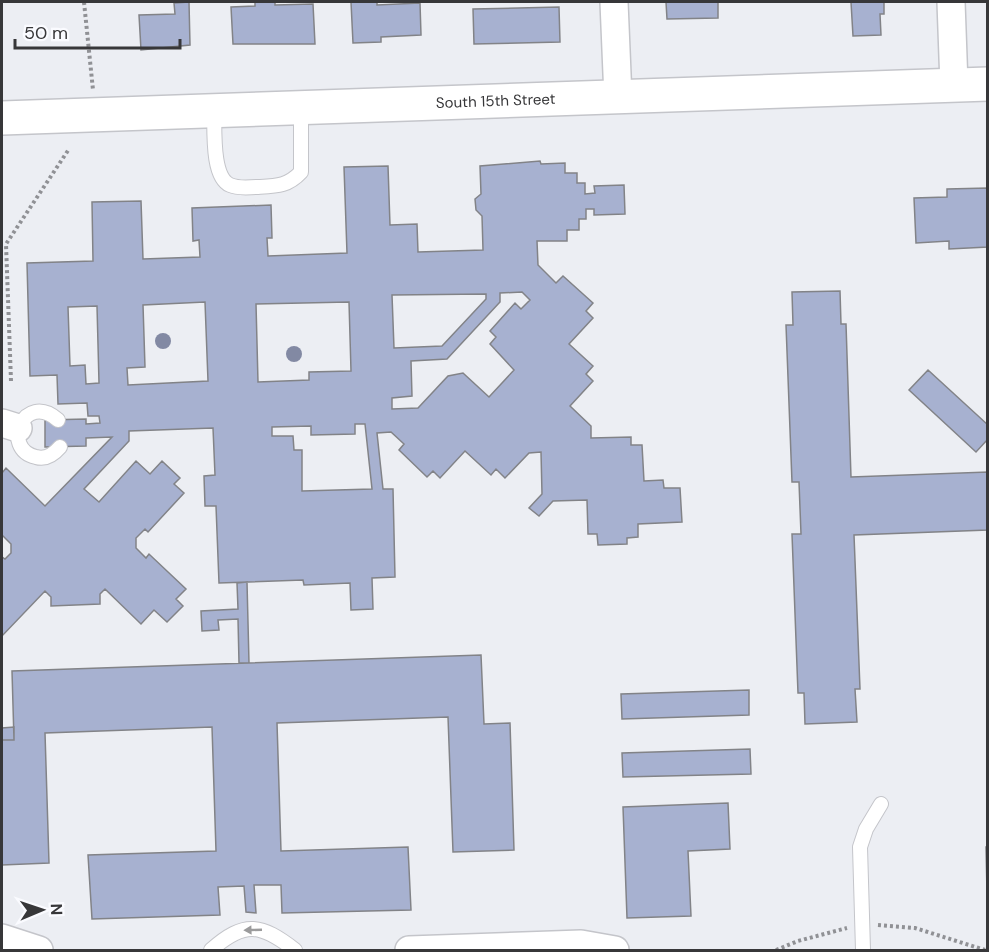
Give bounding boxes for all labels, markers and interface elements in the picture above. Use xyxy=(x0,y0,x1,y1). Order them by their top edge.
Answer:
scale bar xyxy=(15,12,180,50)
text: 50 m xyxy=(24,21,68,45)
street label: South 15th Street xyxy=(436,89,556,113)
north arrow xyxy=(12,880,72,940)
text: N xyxy=(46,903,67,916)
one-way arrow xyxy=(243,925,262,935)

